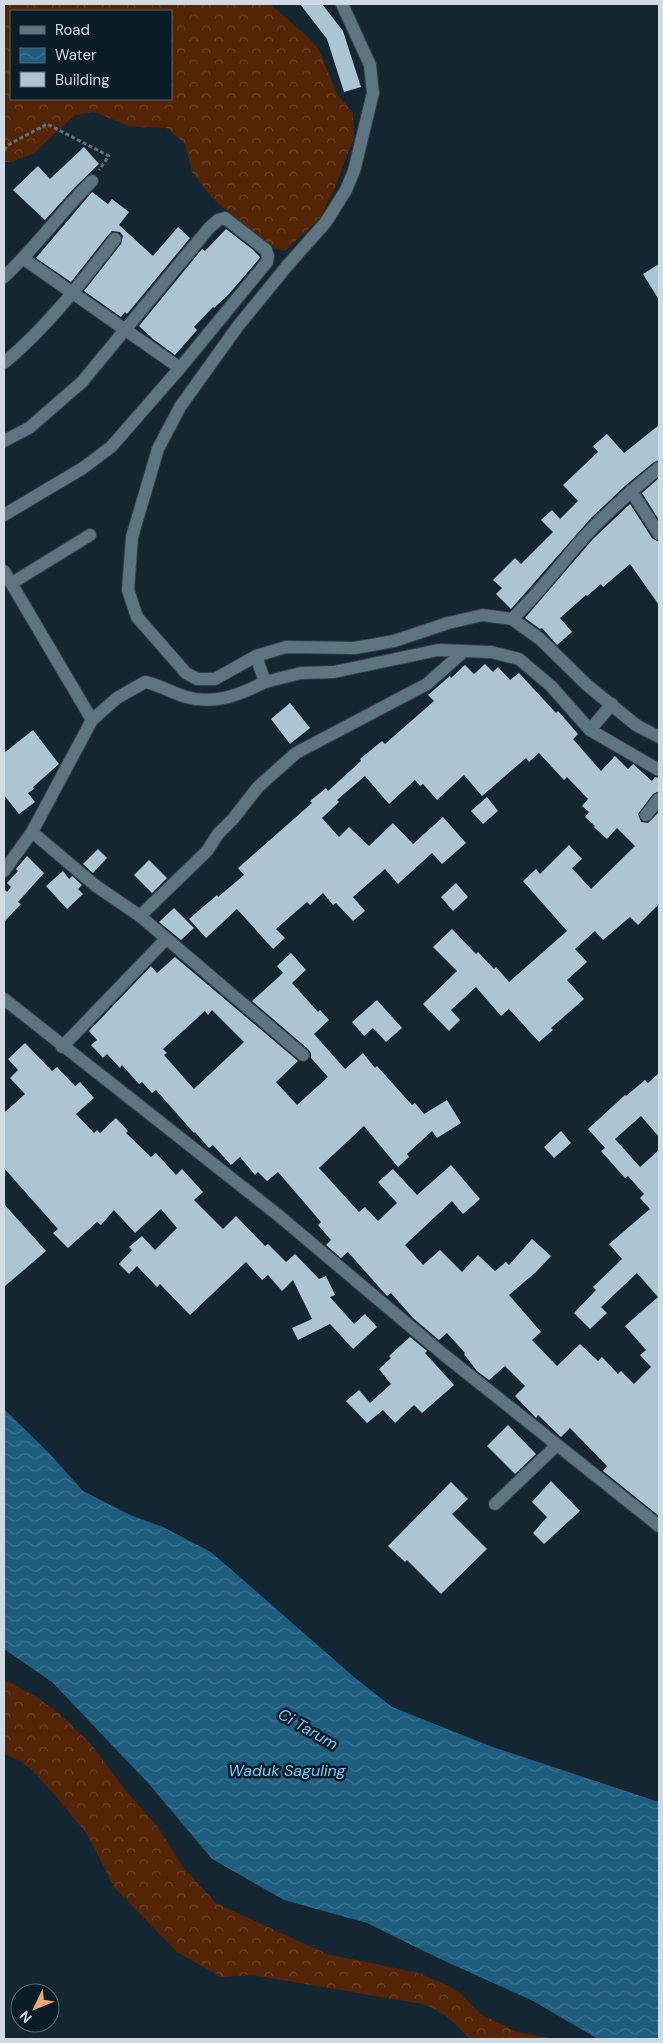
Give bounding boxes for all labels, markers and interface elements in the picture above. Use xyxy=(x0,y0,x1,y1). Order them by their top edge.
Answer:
legend xyxy=(10,10,172,100)
text: Road xyxy=(55,20,90,40)
text: Water xyxy=(55,45,97,65)
text: Building xyxy=(55,70,110,90)
water label: Ci Tarum xyxy=(274,1703,342,1755)
water label: Waduk Saguling xyxy=(228,1760,347,1781)
north arrow xyxy=(10,1983,60,2033)
text: N xyxy=(15,2007,36,2027)

